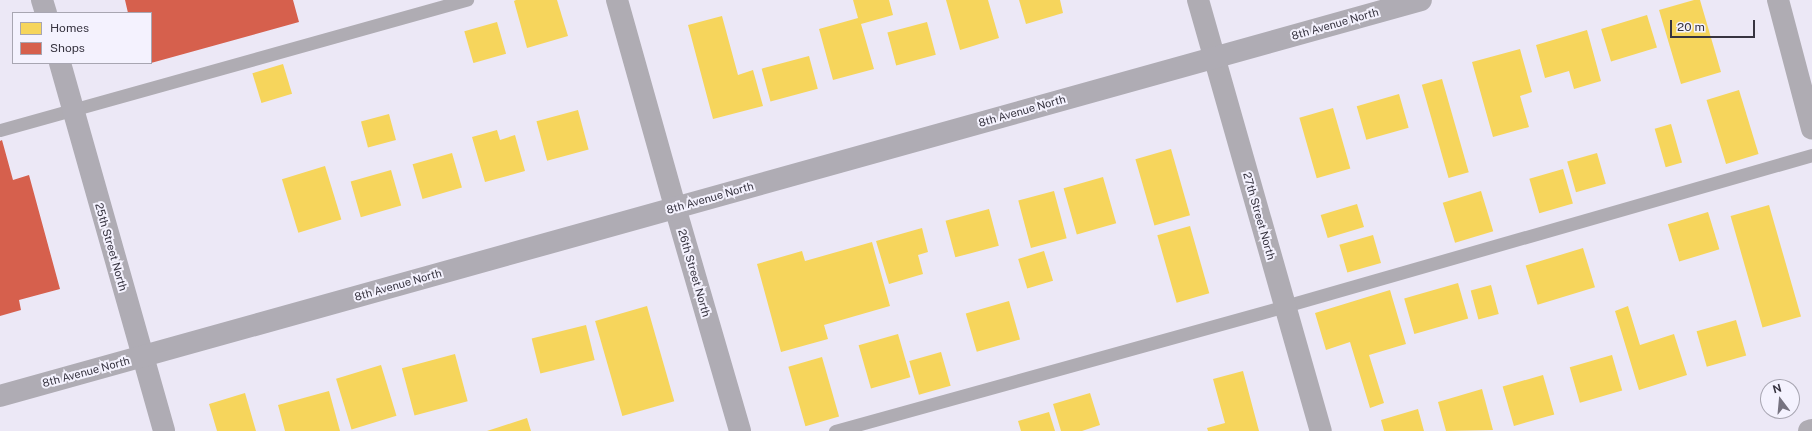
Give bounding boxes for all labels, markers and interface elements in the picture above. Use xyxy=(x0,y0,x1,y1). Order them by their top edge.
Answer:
street label: 8th Avenue North xyxy=(1290,5,1380,43)
legend xyxy=(12,12,152,64)
scale bar xyxy=(1672,12,1757,38)
text: 20 m xyxy=(1677,20,1705,34)
text: Homes xyxy=(50,21,89,35)
text: Shops xyxy=(50,41,85,55)
street label: 8th Avenue North xyxy=(977,92,1067,130)
street label: 27th Street North xyxy=(1240,171,1278,261)
street label: 8th Avenue North xyxy=(665,179,755,217)
street label: 25th Street North xyxy=(92,201,130,293)
street label: 26th Street North xyxy=(675,228,713,318)
street label: 8th Avenue North xyxy=(353,266,443,304)
street label: 8th Avenue North xyxy=(41,354,131,390)
north arrow xyxy=(1760,379,1800,419)
text: N xyxy=(1771,381,1783,395)

